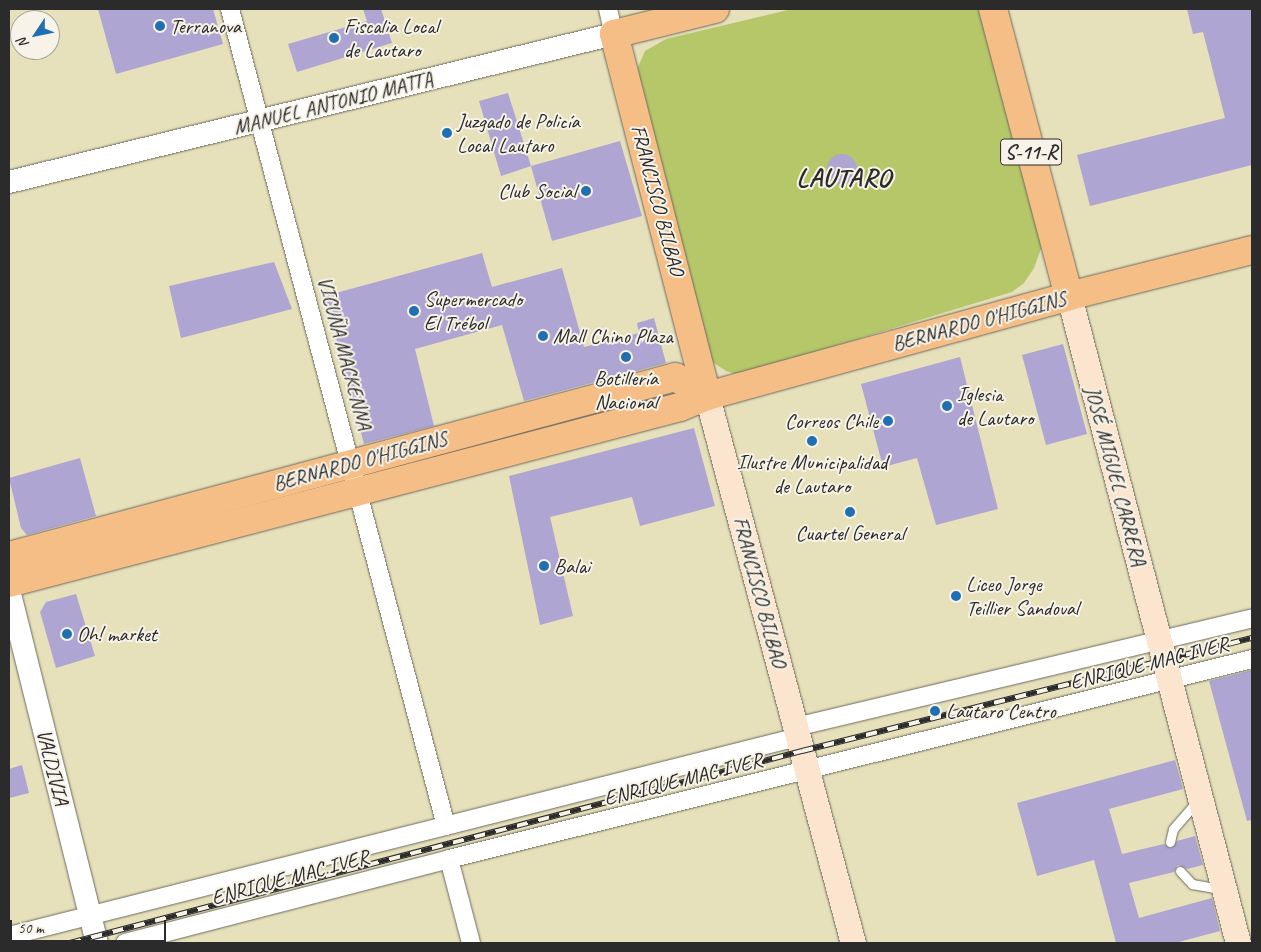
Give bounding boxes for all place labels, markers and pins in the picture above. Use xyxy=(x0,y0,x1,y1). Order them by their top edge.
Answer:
place label: Terranova xyxy=(170,13,241,39)
place label: Fiscalia Local de Lautaro xyxy=(344,13,438,63)
marker: Terranova xyxy=(154,20,166,32)
marker: Fiscalia Local de Lautaro xyxy=(328,32,340,44)
place label: Juzgado de Policía Local Lautaro xyxy=(457,108,579,158)
marker: Juzgado de Policía Local Lautaro xyxy=(441,127,453,139)
place label: Club Social xyxy=(499,178,576,204)
marker: Club Social xyxy=(580,185,592,197)
place label: Supermercado El Trébol xyxy=(424,286,522,336)
marker: Supermercado El Trébol xyxy=(408,305,420,317)
place label: Mall Chino Plaza xyxy=(553,323,673,349)
marker: Mall Chino Plaza xyxy=(537,330,549,342)
marker: Botillería Nacional xyxy=(620,351,632,363)
place label: Botillería Nacional xyxy=(594,365,658,415)
place label: Iglesia de Lautaro xyxy=(957,381,1034,431)
marker: Iglesia de Lautaro xyxy=(941,400,953,412)
place label: Correos Chile xyxy=(785,408,878,434)
marker: Correos Chile xyxy=(882,415,894,427)
marker: Ilustre Municipalidad de Lautaro xyxy=(806,435,818,447)
place label: Ilustre Municipalidad de Lautaro xyxy=(737,449,887,499)
marker: Cuartel General xyxy=(844,506,856,518)
place label: Cuartel General xyxy=(796,520,904,546)
place label: Balai xyxy=(554,553,590,579)
marker: Balai xyxy=(538,560,550,572)
place label: Liceo Jorge Teillier Sandoval xyxy=(966,571,1078,621)
marker: Liceo Jorge Teillier Sandoval xyxy=(950,590,962,602)
place label: Oh! market xyxy=(77,621,157,647)
marker: Oh! market xyxy=(61,628,73,640)
place label: Lautaro Centro xyxy=(946,698,1056,724)
marker: Lautaro Centro xyxy=(928,704,942,718)

